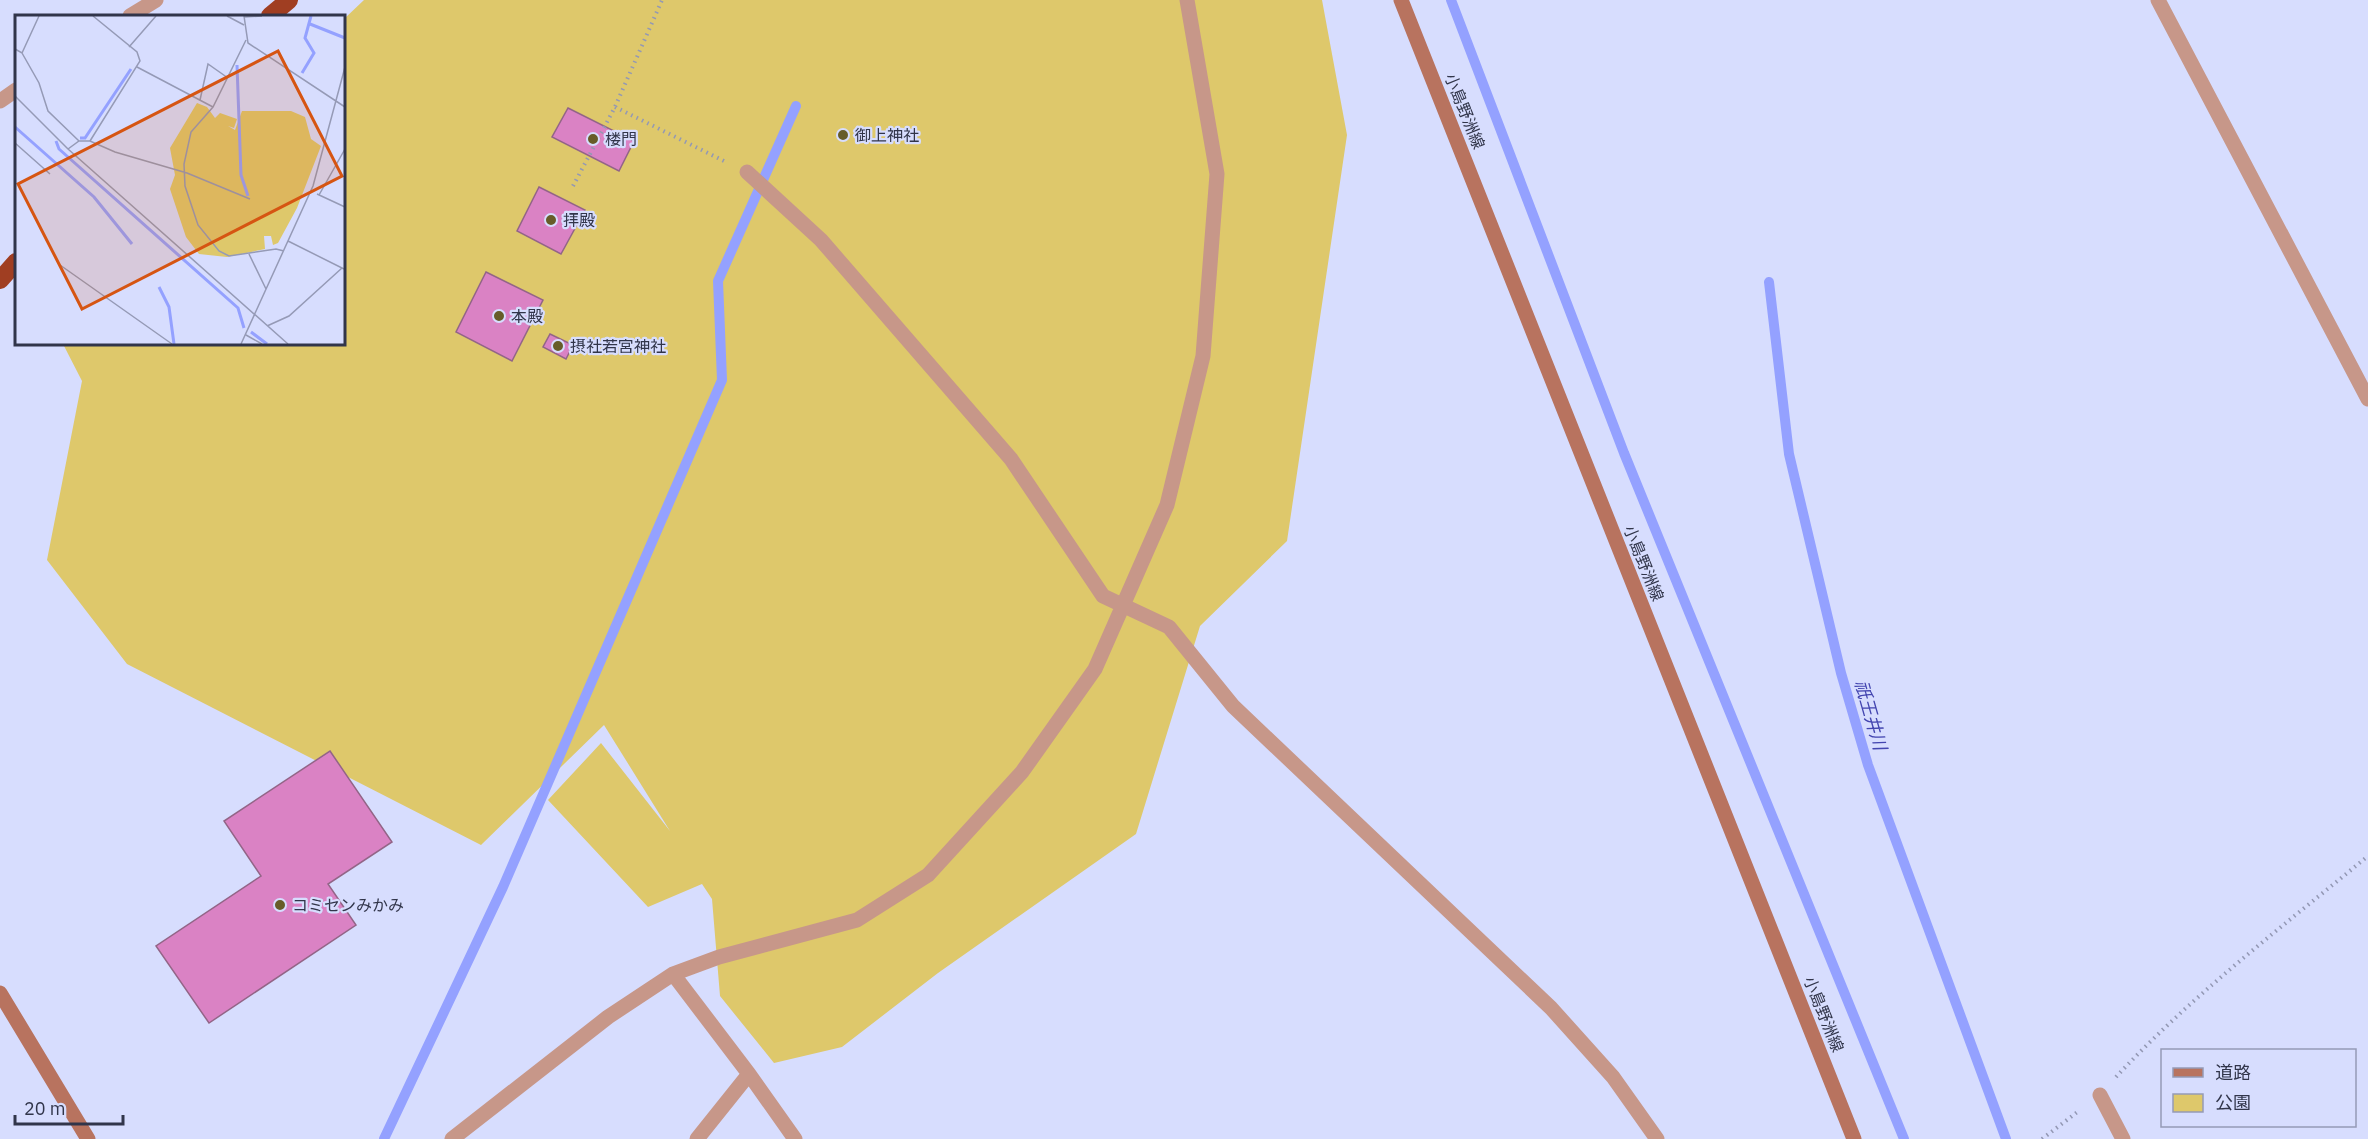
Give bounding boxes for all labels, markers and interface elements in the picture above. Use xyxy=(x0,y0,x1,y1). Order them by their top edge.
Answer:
inset map xyxy=(15,15,345,345)
street label: 小島野洲線 xyxy=(1441,70,1489,152)
place label: 御上神社 xyxy=(855,125,919,145)
marker: 御上神社 xyxy=(836,128,850,142)
place label: 楼門 xyxy=(605,129,637,149)
marker: 楼門 xyxy=(586,132,600,146)
place label: 拝殿 xyxy=(563,210,595,230)
marker: 拝殿 xyxy=(544,213,558,227)
place label: 本殿 xyxy=(511,306,543,326)
marker: 本殿 xyxy=(492,309,506,323)
place label: 摂社若宮神社 xyxy=(570,336,666,356)
marker: 摂社若宮神社 xyxy=(551,339,565,353)
street label: 小島野洲線 xyxy=(1620,522,1668,604)
water label: 祇王井川 xyxy=(1850,677,1893,755)
place label: コミセンみかみ xyxy=(292,895,404,915)
marker: コミセンみかみ xyxy=(273,898,287,912)
street label: 小島野洲線 xyxy=(1800,973,1848,1055)
legend xyxy=(2161,1049,2356,1127)
text: 道路 xyxy=(2215,1061,2251,1084)
scale bar xyxy=(15,1088,123,1126)
text: 公園 xyxy=(2215,1091,2251,1114)
text: 20 m xyxy=(24,1097,66,1120)

